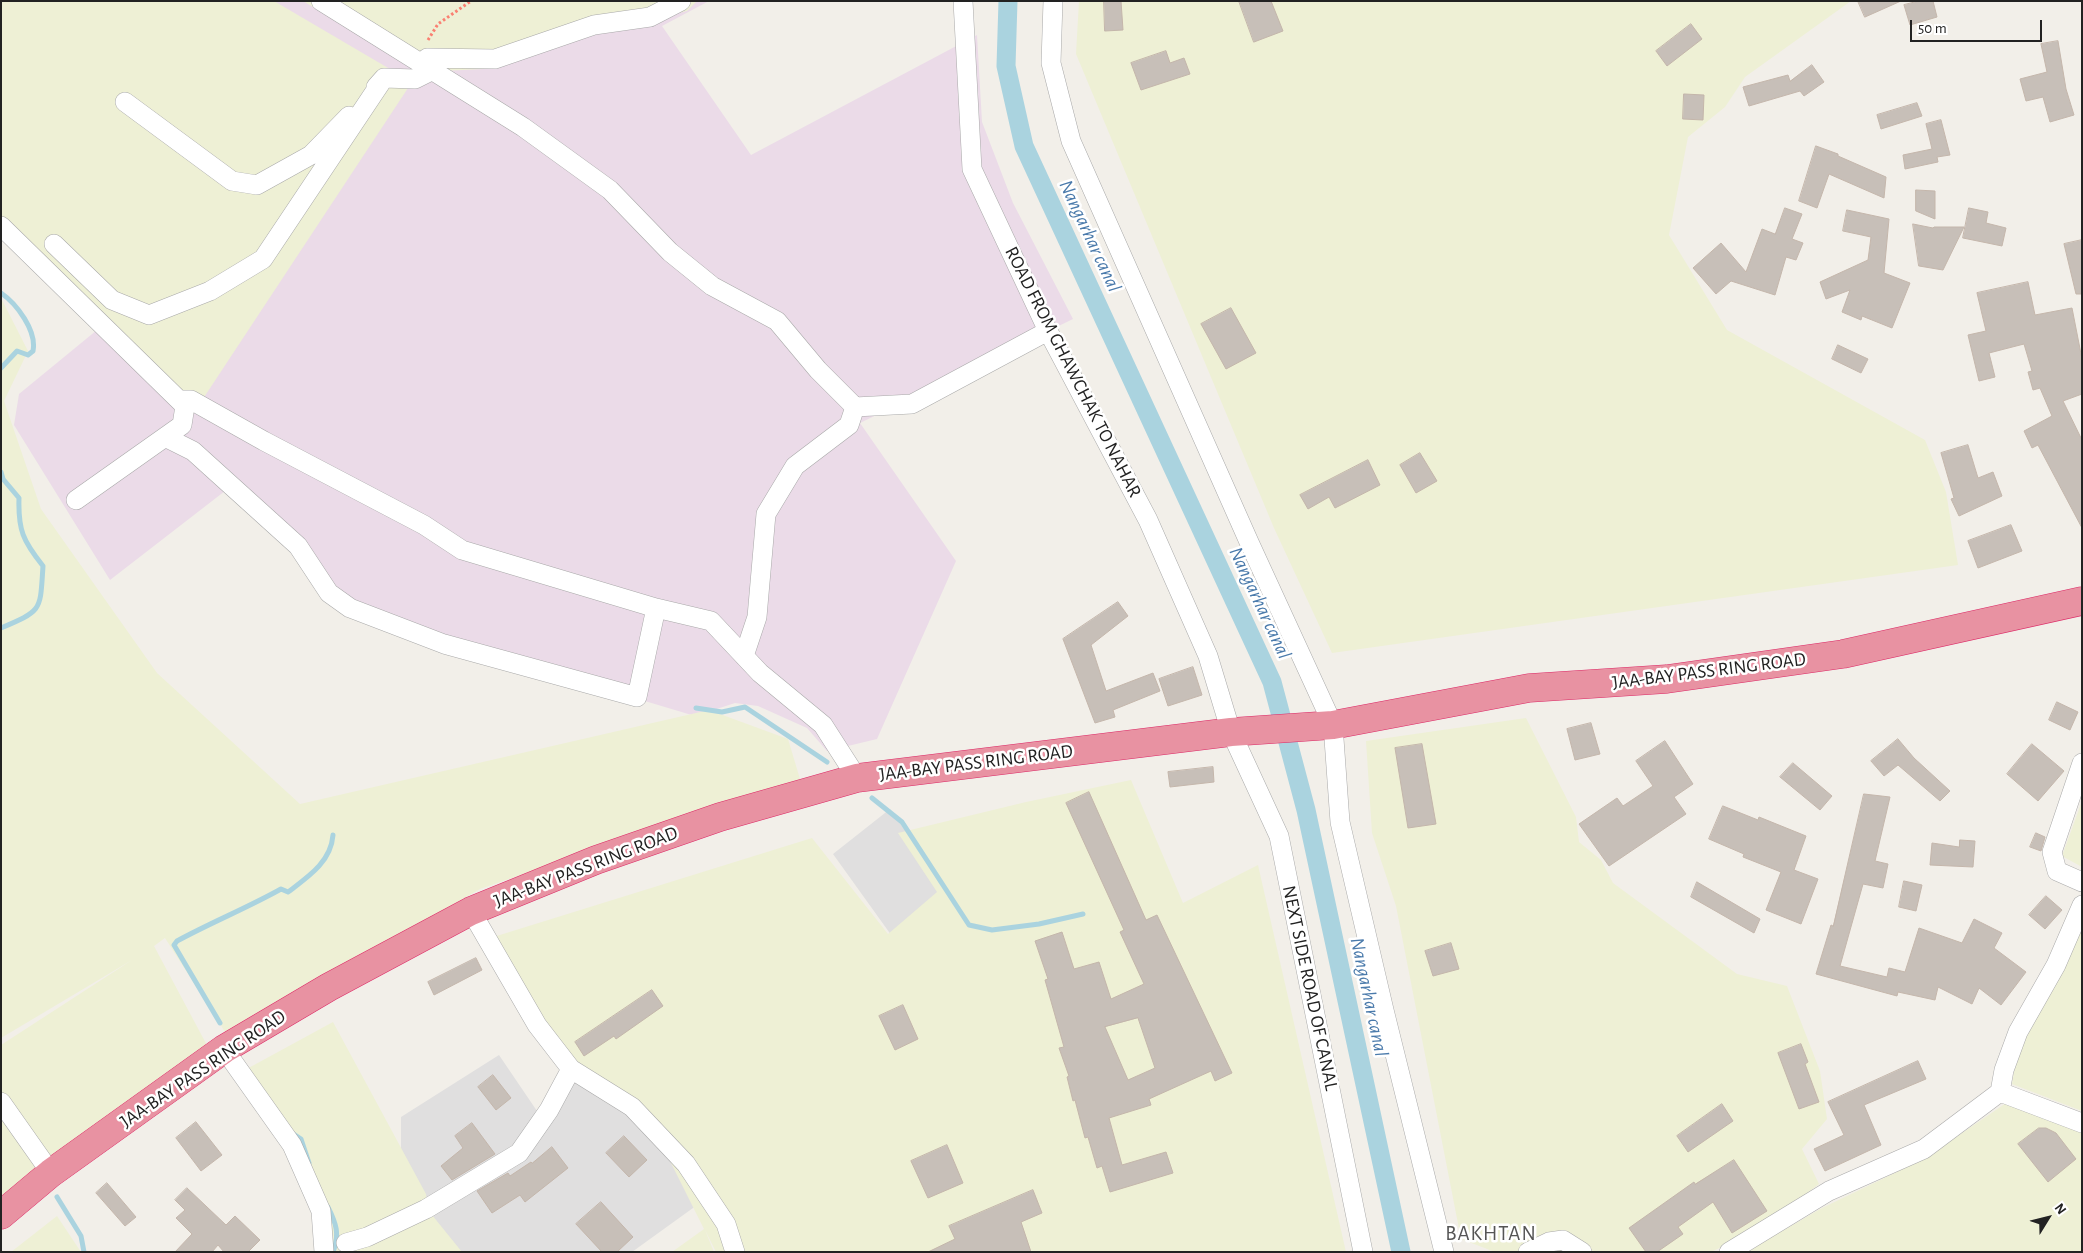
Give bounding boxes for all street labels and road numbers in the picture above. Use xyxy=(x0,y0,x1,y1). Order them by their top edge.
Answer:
street label: ROAD FROM GHAWCHAK TO NAHAR xyxy=(1000,243,1146,501)
street label: JAA-BAY PASS RING ROAD xyxy=(1611,648,1807,694)
street label: JAA-BAY PASS RING ROAD xyxy=(878,740,1074,786)
street label: JAA-BAY PASS RING ROAD xyxy=(491,821,681,913)
street label: NEXT SIDE ROAD OF CANAL xyxy=(1277,883,1343,1093)
street label: JAA-BAY PASS RING ROAD xyxy=(116,1005,290,1133)

